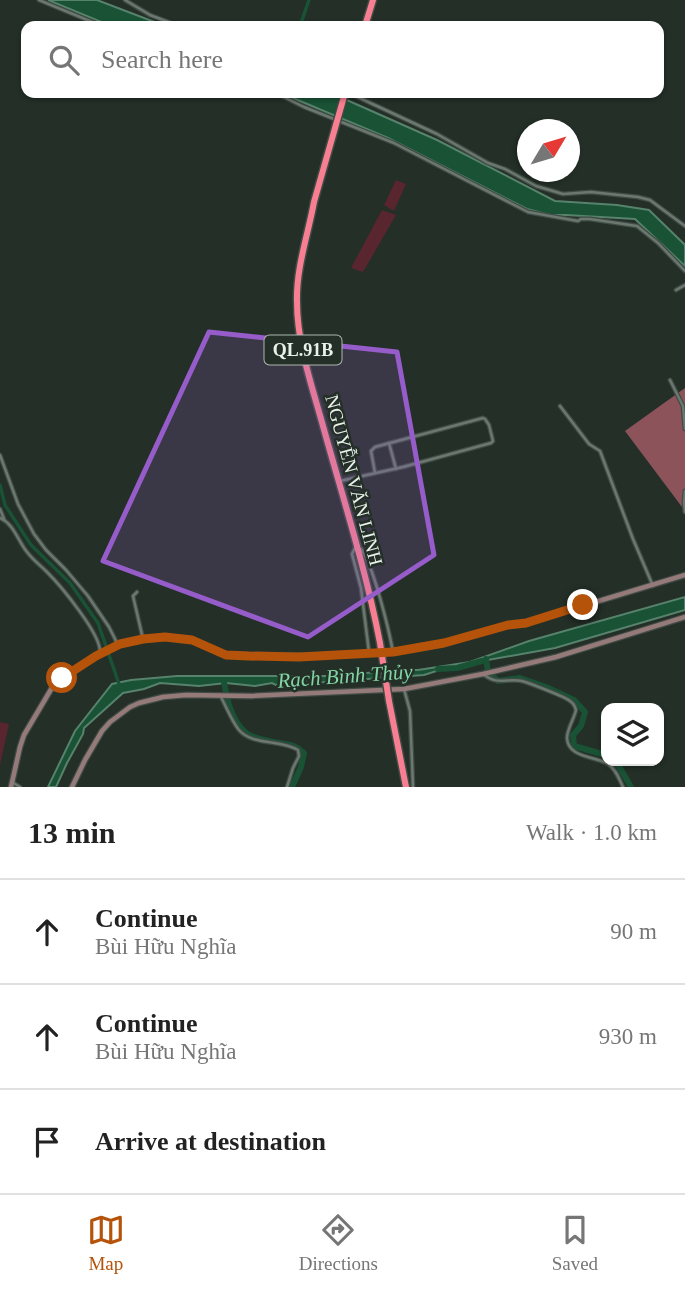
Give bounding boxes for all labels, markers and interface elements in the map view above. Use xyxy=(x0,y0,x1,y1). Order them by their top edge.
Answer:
search box xyxy=(21,21,664,98)
icon: search xyxy=(45,41,83,79)
text: Search here xyxy=(101,45,223,74)
north arrow xyxy=(517,119,580,182)
road number: QL.91B xyxy=(264,336,342,364)
street label: NGUYỄN VĂN LINH xyxy=(321,392,387,568)
route end xyxy=(567,589,598,620)
water label: Rạch Bình Thủy xyxy=(276,659,414,693)
route start xyxy=(46,662,77,693)
map controls xyxy=(601,703,664,766)
button: layers xyxy=(601,703,664,766)
text: 13 min xyxy=(28,816,116,849)
text: Walk · 1.0 km xyxy=(526,820,657,845)
text: Continue xyxy=(95,904,198,933)
icon: ahead xyxy=(28,913,66,951)
text: 90 m xyxy=(610,919,657,944)
text: Bùi Hữu Nghĩa xyxy=(95,934,237,959)
text: Continue xyxy=(95,1009,198,1038)
icon: ahead xyxy=(28,1018,66,1056)
text: 930 m xyxy=(599,1024,657,1049)
text: Bùi Hữu Nghĩa xyxy=(95,1039,237,1064)
icon: arrive xyxy=(28,1123,66,1161)
text: Arrive at destination xyxy=(95,1127,326,1156)
tab: Map xyxy=(87,1211,125,1275)
tab: Directions xyxy=(299,1211,378,1275)
tab: Saved xyxy=(552,1211,598,1275)

